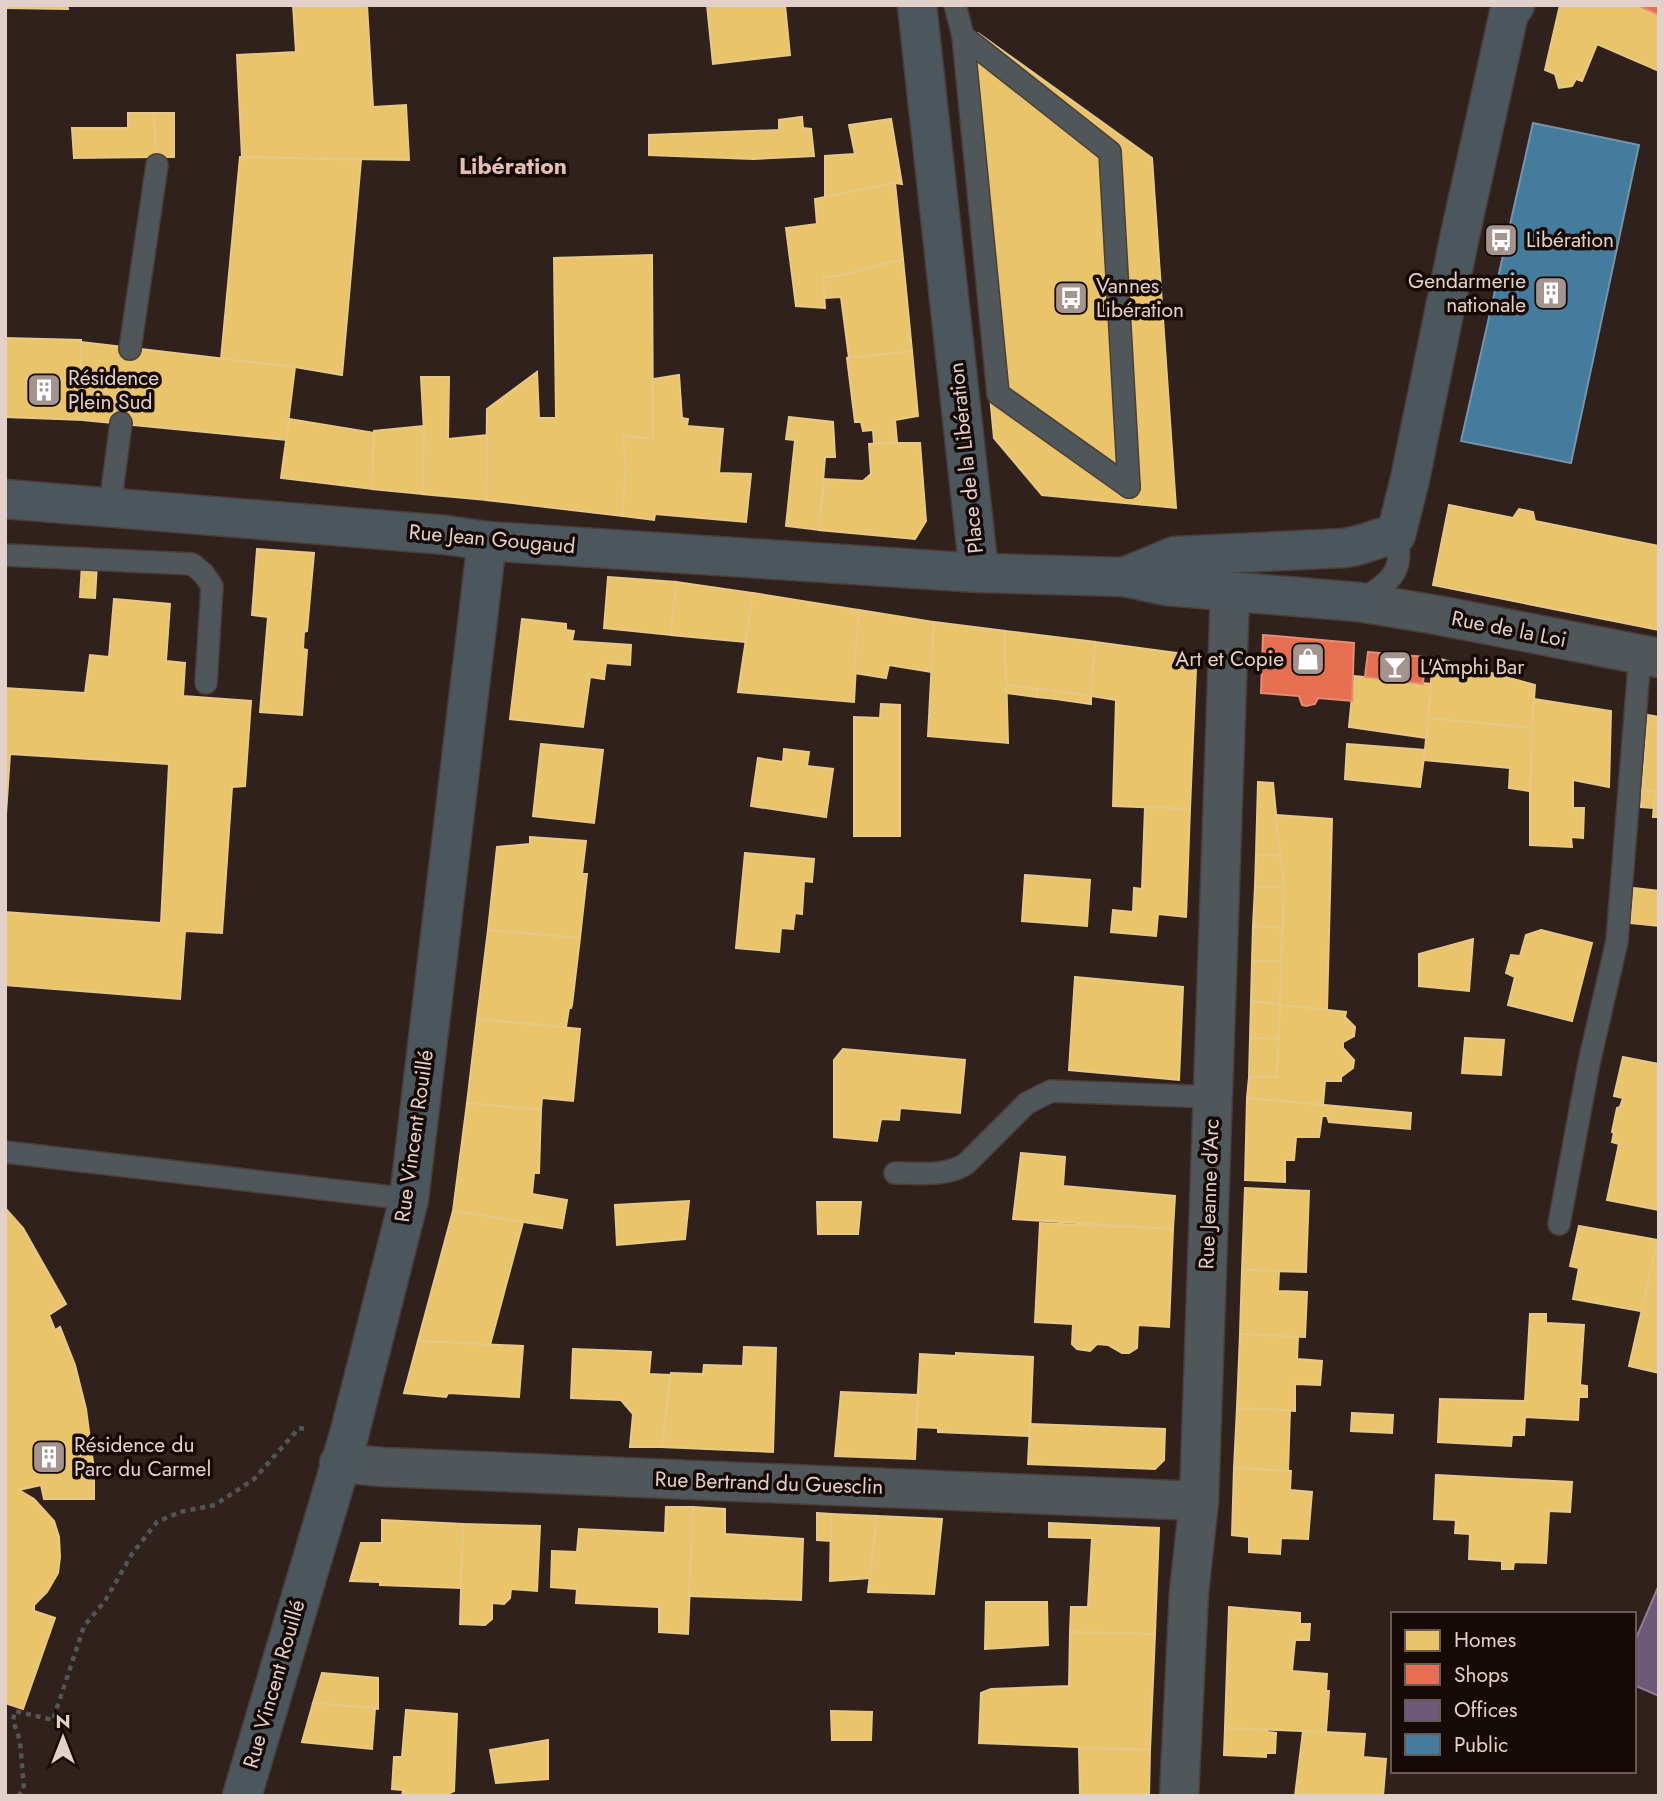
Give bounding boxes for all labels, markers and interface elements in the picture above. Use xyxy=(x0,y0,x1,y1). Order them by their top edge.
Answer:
district label: Libération xyxy=(459,149,567,183)
bus stop icon: Libération xyxy=(1482,221,1520,259)
place label: Libération xyxy=(1526,225,1614,255)
place label: Gendarmerie nationale xyxy=(1408,266,1526,320)
place label: Vannes Libération xyxy=(1096,271,1184,325)
building icon: Gendarmerie nationale xyxy=(1532,274,1570,312)
bus stop icon: Vannes Libération xyxy=(1052,279,1090,317)
street label: Place de la Libération xyxy=(941,361,991,555)
place label: Résidence Plein Sud xyxy=(68,363,159,417)
building icon: Résidence Plein Sud xyxy=(25,371,63,409)
street label: Rue Jean Gougaud xyxy=(408,517,576,561)
street label: Rue de la Loi xyxy=(1449,603,1569,655)
shop icon: Art et Copie xyxy=(1289,640,1327,678)
place label: Art et Copie xyxy=(1175,644,1284,674)
bar icon: L'Amphi Bar xyxy=(1376,648,1414,686)
place label: L'Amphi Bar xyxy=(1420,652,1525,682)
street label: Rue Vincent Rouillé xyxy=(387,1048,441,1224)
street label: Rue Jeanne d'Arc xyxy=(1191,1118,1227,1270)
place label: Résidence du Parc du Carmel xyxy=(74,1430,211,1484)
building icon: Résidence du Parc du Carmel xyxy=(30,1438,68,1476)
street label: Rue Bertrand du Guesclin xyxy=(654,1464,884,1502)
street label: Rue Vincent Rouillé xyxy=(236,1596,312,1772)
legend xyxy=(1391,1612,1636,1773)
text: Homes xyxy=(1454,1625,1516,1655)
text: Shops xyxy=(1454,1660,1508,1690)
text: Offices xyxy=(1454,1695,1517,1725)
north arrow xyxy=(28,1703,98,1773)
text: N xyxy=(55,1708,71,1735)
text: Public xyxy=(1454,1730,1508,1760)

